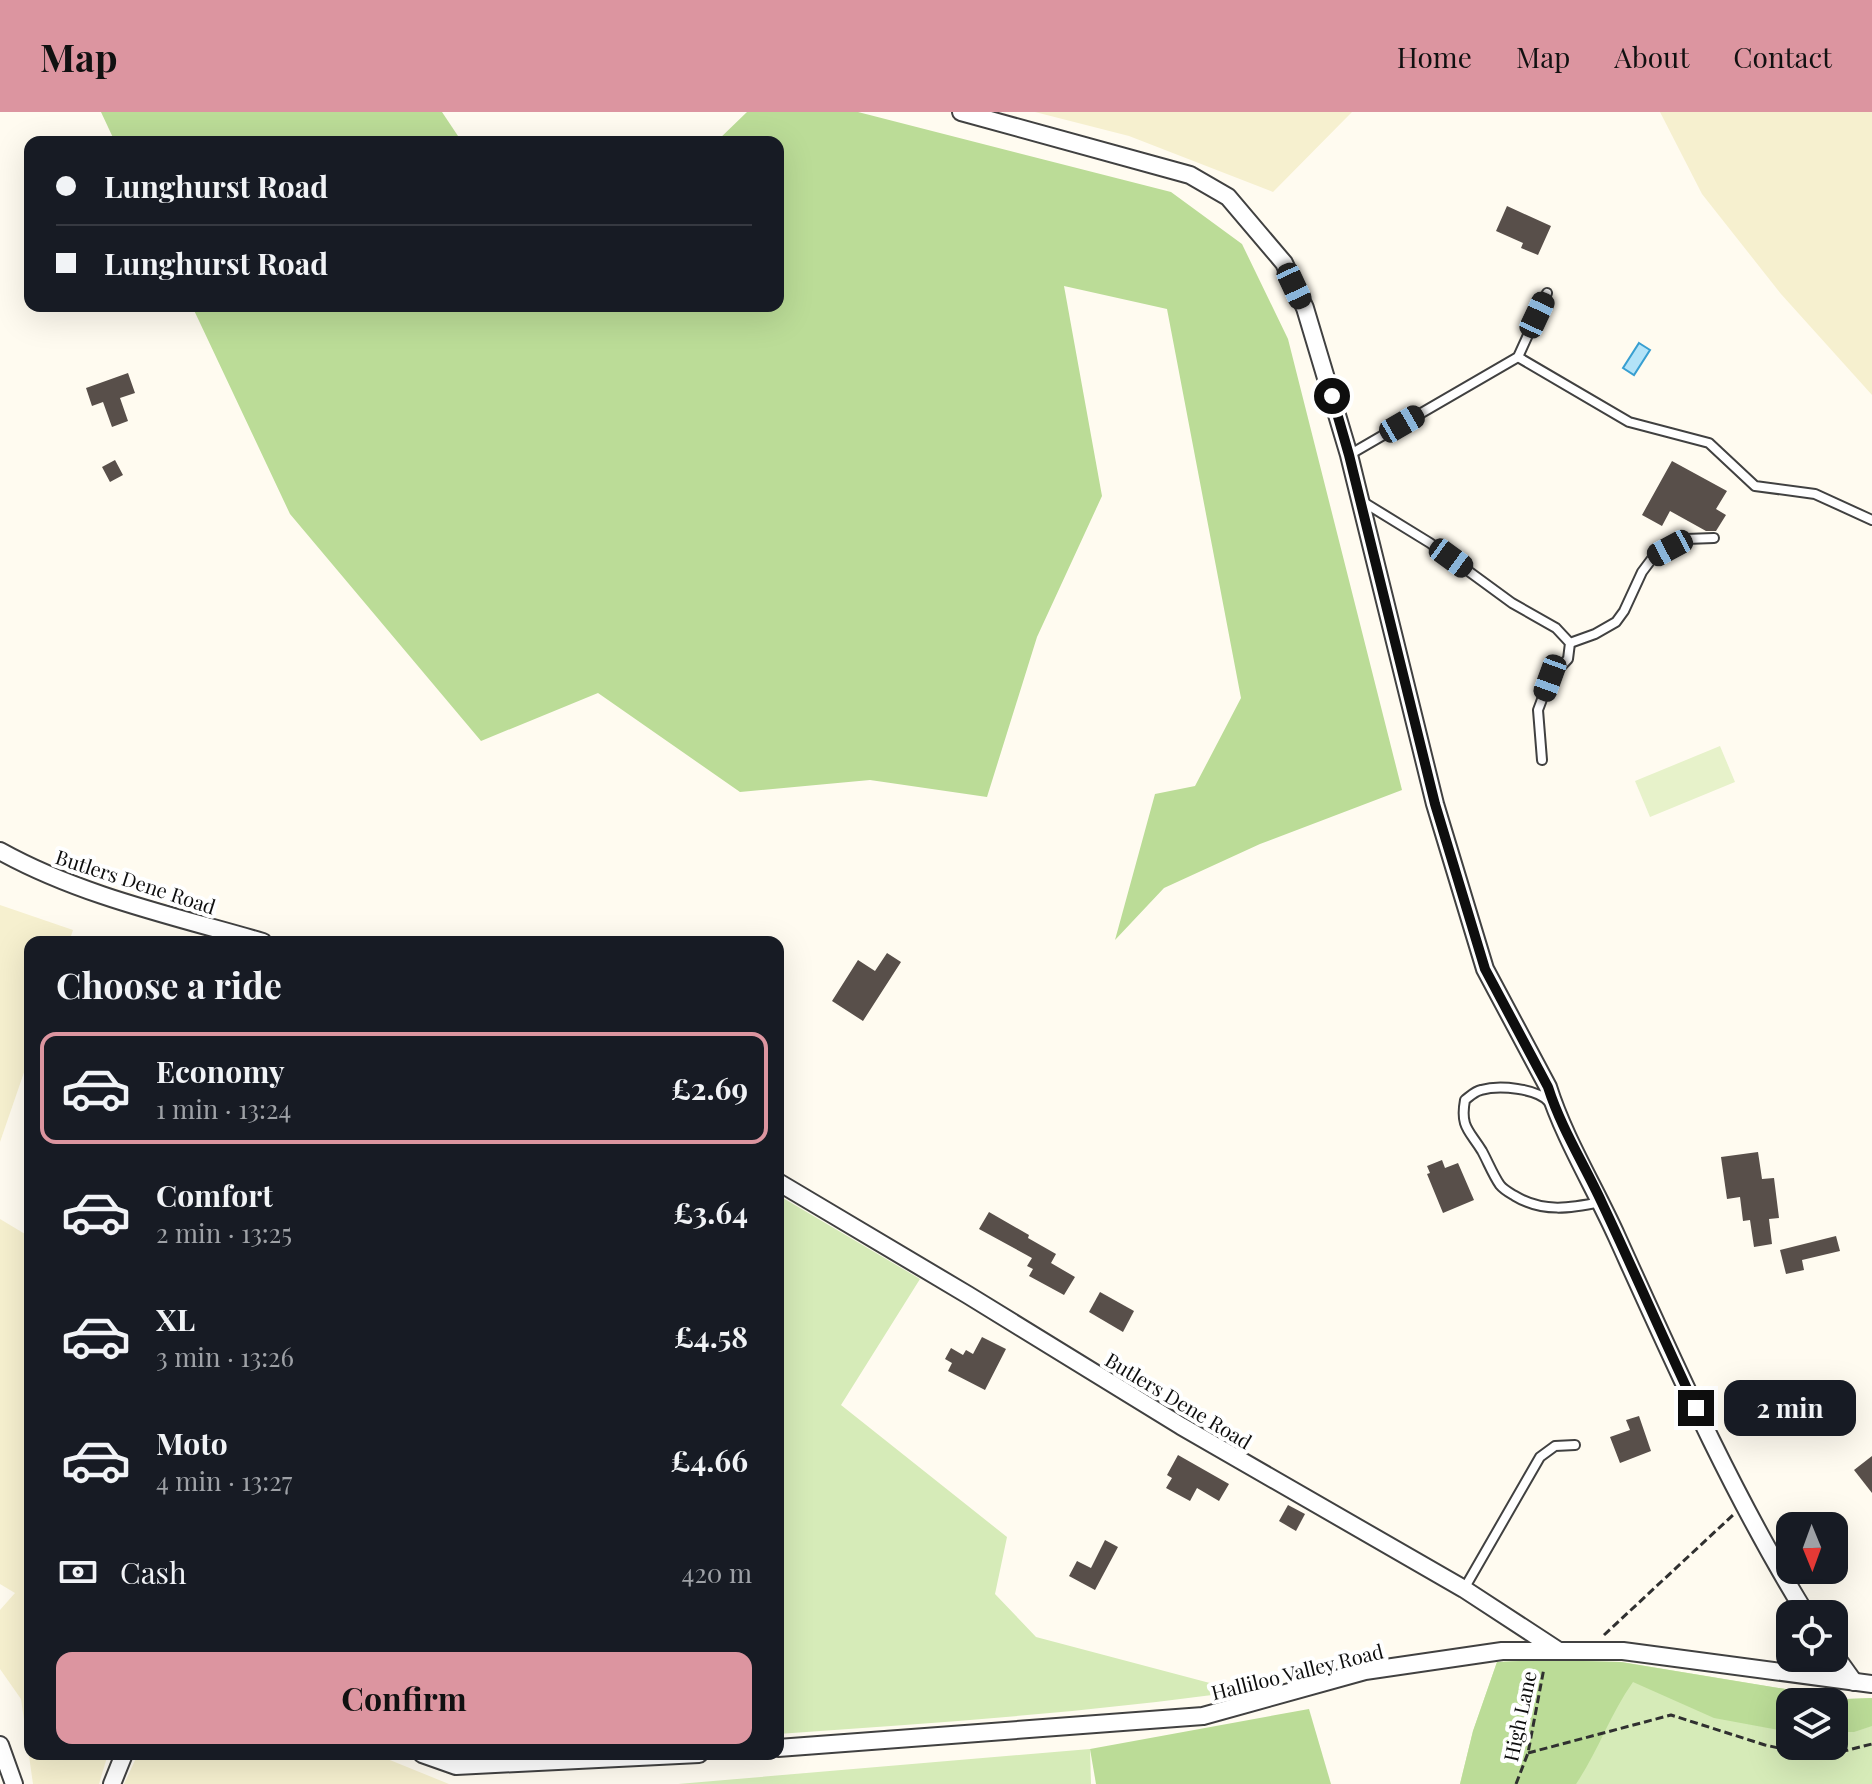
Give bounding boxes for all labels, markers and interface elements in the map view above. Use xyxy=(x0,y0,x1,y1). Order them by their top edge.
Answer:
text: Map xyxy=(40,31,117,82)
text: Home xyxy=(1397,38,1472,75)
text: Map xyxy=(1516,38,1570,75)
text: About xyxy=(1614,38,1689,75)
text: Contact xyxy=(1733,38,1832,75)
text: Lunghurst Road xyxy=(104,166,328,206)
text: Lunghurst Road xyxy=(104,243,328,283)
car xyxy=(1273,259,1315,313)
car xyxy=(1516,288,1558,342)
route start xyxy=(1314,378,1350,414)
car xyxy=(1375,402,1429,446)
car xyxy=(1643,526,1697,570)
car xyxy=(1425,534,1477,582)
car xyxy=(1531,651,1569,705)
street label: Butlers Dene Road xyxy=(53,842,220,920)
text: Choose a ride xyxy=(56,960,282,1008)
text: Economy xyxy=(156,1051,285,1091)
icon: car xyxy=(60,1052,132,1124)
text: £2.69 xyxy=(671,1068,748,1108)
text: 1 min · 13:24 xyxy=(156,1091,291,1126)
text: Comfort xyxy=(156,1175,273,1215)
icon: car xyxy=(60,1176,132,1248)
text: £3.64 xyxy=(673,1192,748,1232)
text: 2 min · 13:25 xyxy=(156,1215,292,1250)
text: XL xyxy=(156,1299,195,1339)
icon: car xyxy=(60,1300,132,1372)
text: £4.58 xyxy=(674,1316,748,1356)
text: 3 min · 13:26 xyxy=(156,1339,294,1374)
street label: Butlers Dene Road xyxy=(1101,1345,1258,1455)
callout: 2 min xyxy=(1724,1380,1856,1436)
route end xyxy=(1678,1390,1714,1426)
text: 2 min xyxy=(1756,1390,1824,1425)
text: Moto xyxy=(156,1423,228,1463)
icon: car xyxy=(60,1424,132,1496)
text: £4.66 xyxy=(671,1440,748,1480)
text: 4 min · 13:27 xyxy=(156,1463,292,1498)
north arrow xyxy=(1776,1512,1848,1584)
map controls xyxy=(1776,1512,1848,1760)
icon: cash xyxy=(56,1550,100,1594)
text: Cash xyxy=(120,1552,187,1592)
text: 420 m xyxy=(682,1555,752,1590)
button: locate xyxy=(1776,1600,1848,1672)
street label: Halliloo Valley Road xyxy=(1208,1636,1386,1705)
button: Confirm xyxy=(56,1652,752,1744)
street label: High Lane xyxy=(1496,1668,1542,1764)
button: layers xyxy=(1776,1688,1848,1760)

